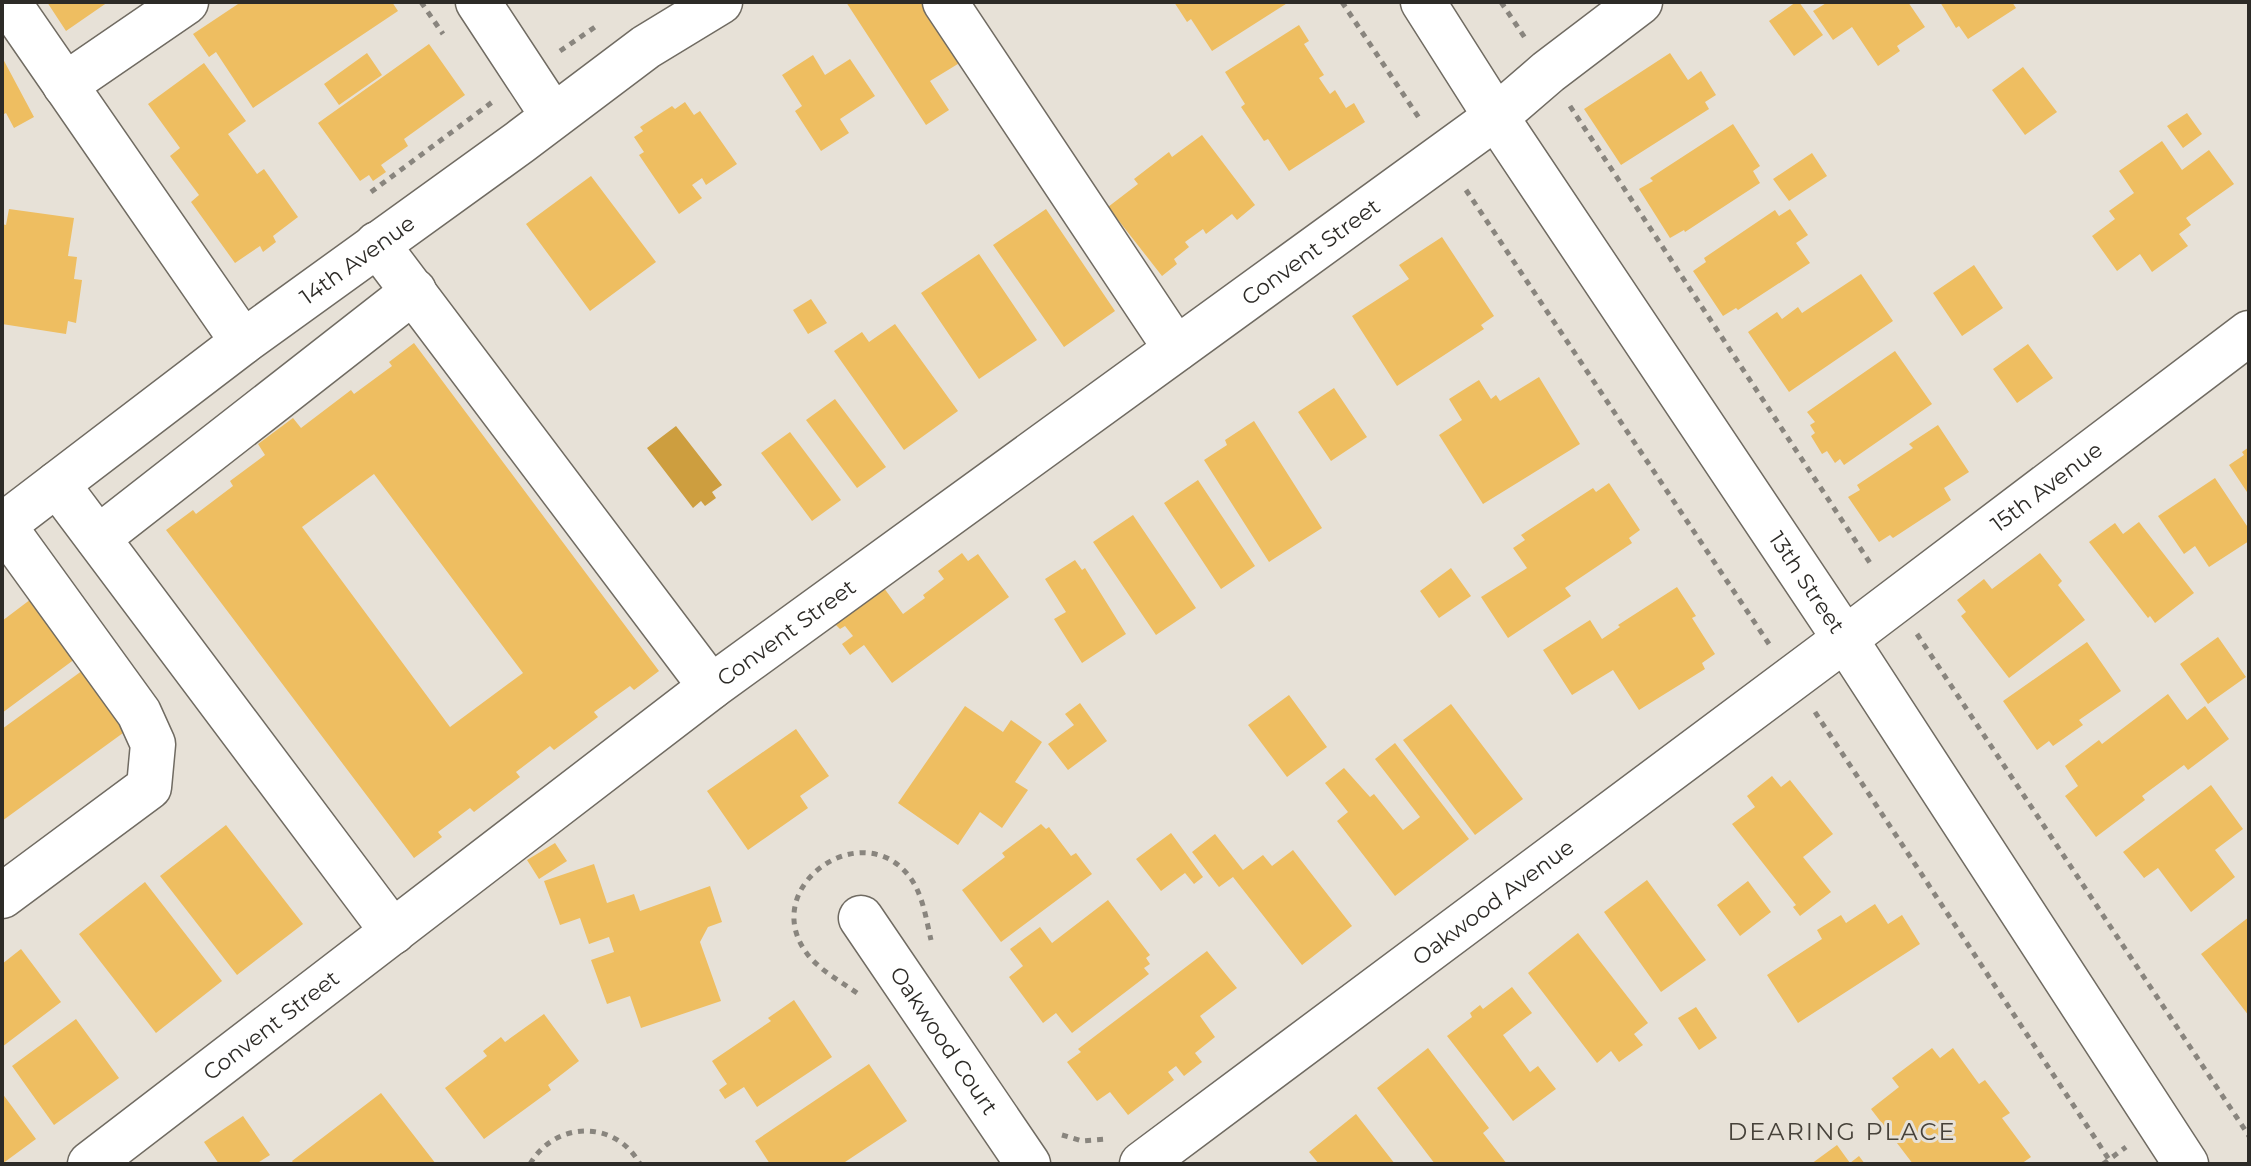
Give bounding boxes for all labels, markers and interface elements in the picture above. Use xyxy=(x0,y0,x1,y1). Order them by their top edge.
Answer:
street label: Convent Street xyxy=(1236,192,1385,311)
street label: 14th Avenue xyxy=(294,209,420,310)
street label: 15th Avenue xyxy=(1985,436,2108,537)
street label: 13th Street xyxy=(1764,526,1851,638)
street label: Convent Street xyxy=(712,573,861,692)
street label: Oakwood Avenue xyxy=(1407,833,1579,971)
street label: Oakwood Court xyxy=(884,961,1004,1120)
street label: Convent Street xyxy=(197,964,344,1086)
district label: DEARING PLACE xyxy=(1727,1117,1957,1146)

